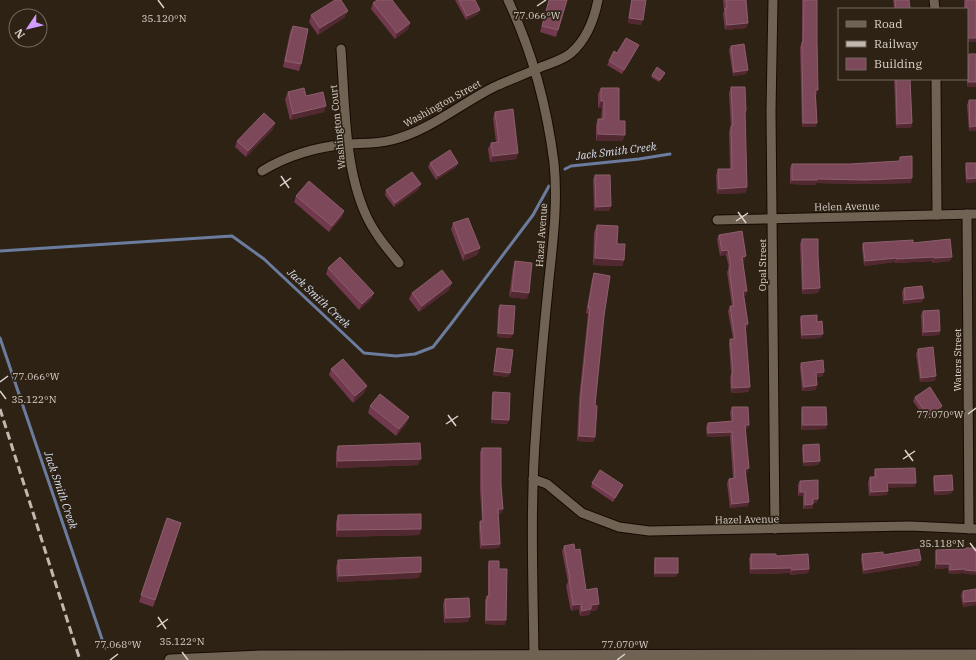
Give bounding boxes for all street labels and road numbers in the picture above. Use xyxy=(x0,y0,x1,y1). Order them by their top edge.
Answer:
street label: Washington Street xyxy=(401,77,484,130)
street label: Washington Court xyxy=(327,84,348,170)
street label: Helen Avenue xyxy=(814,199,880,214)
street label: Hazel Avenue xyxy=(533,203,550,267)
street label: Opal Street xyxy=(756,238,769,291)
street label: Waters Street xyxy=(951,328,964,392)
street label: Hazel Avenue xyxy=(715,512,779,527)

